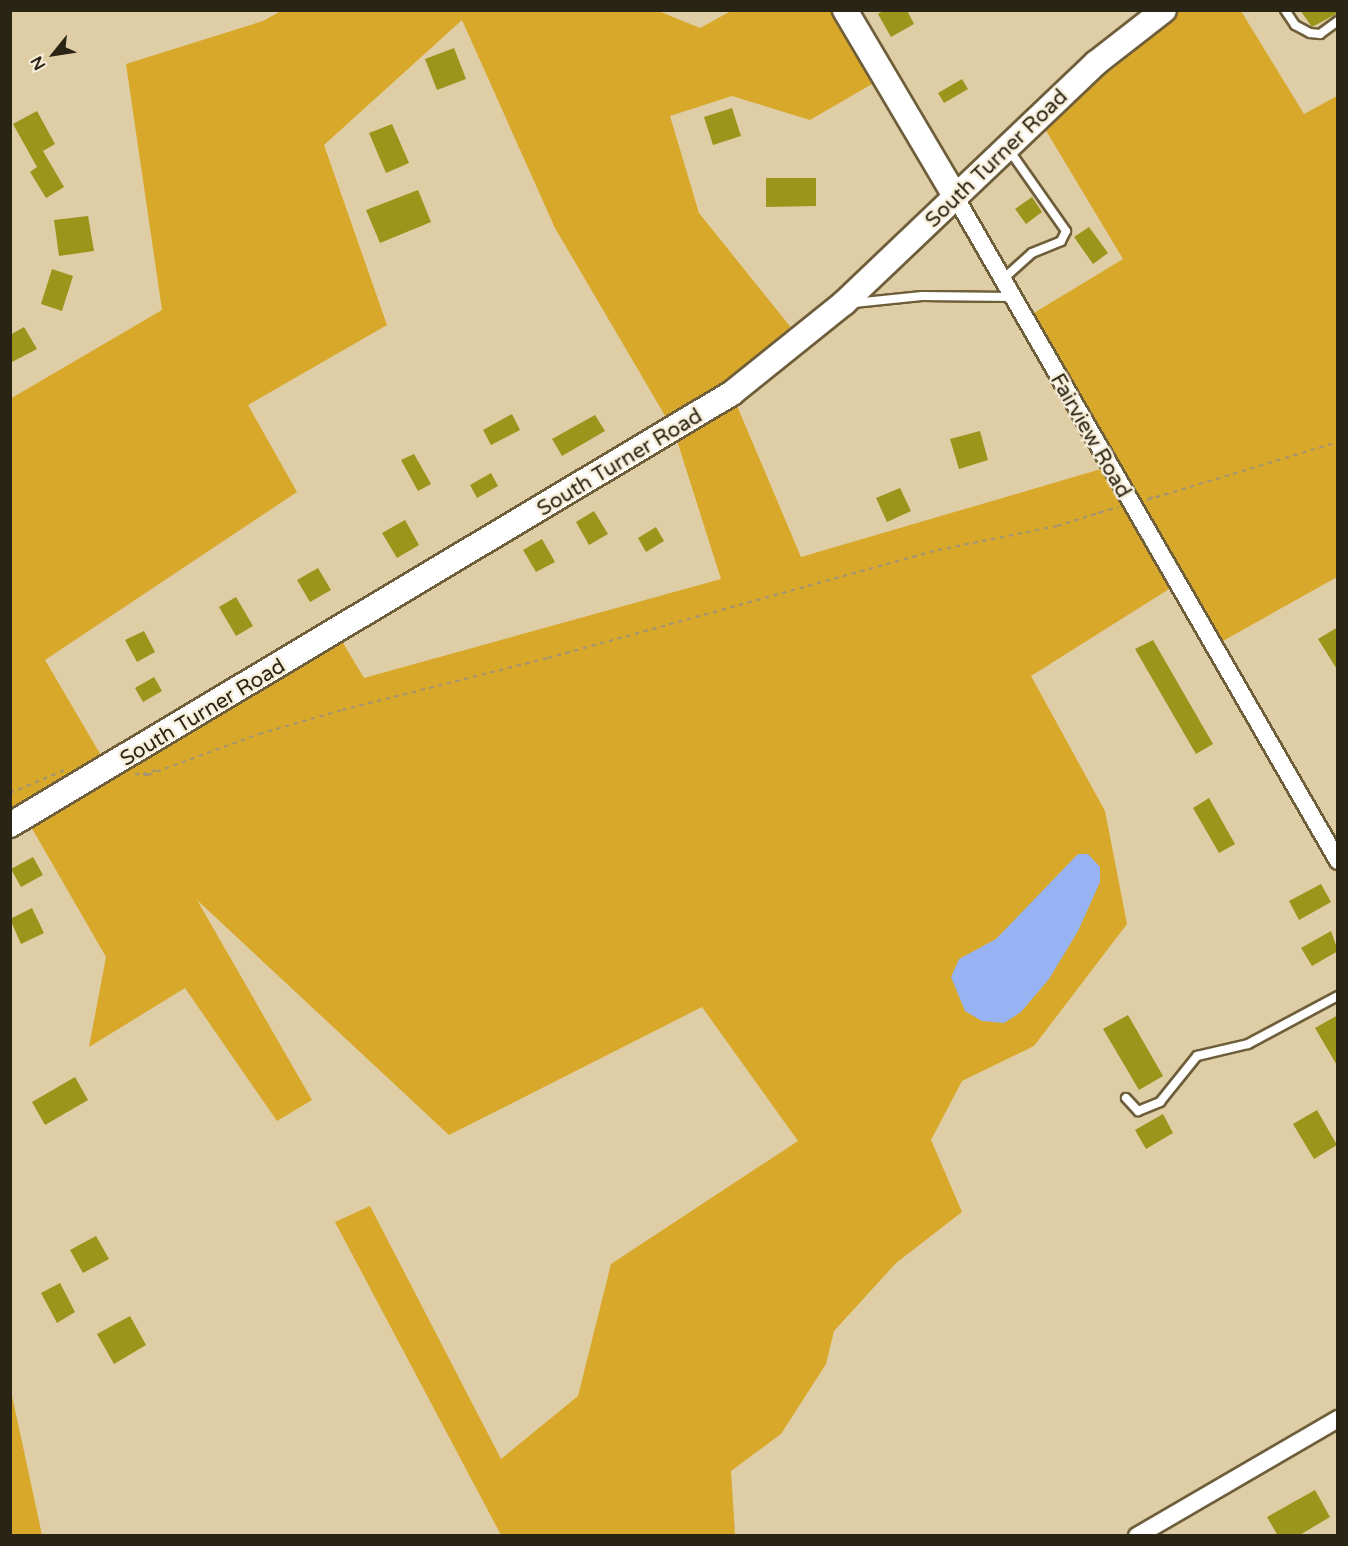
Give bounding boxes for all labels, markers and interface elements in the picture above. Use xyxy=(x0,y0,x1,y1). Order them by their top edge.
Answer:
north arrow xyxy=(24,24,84,84)
text: N xyxy=(27,52,50,74)
street label: South Turner Road xyxy=(921,85,1073,233)
street label: Fairview Road xyxy=(1044,369,1136,503)
street label: South Turner Road xyxy=(533,404,707,522)
street label: South Turner Road xyxy=(116,654,290,772)

